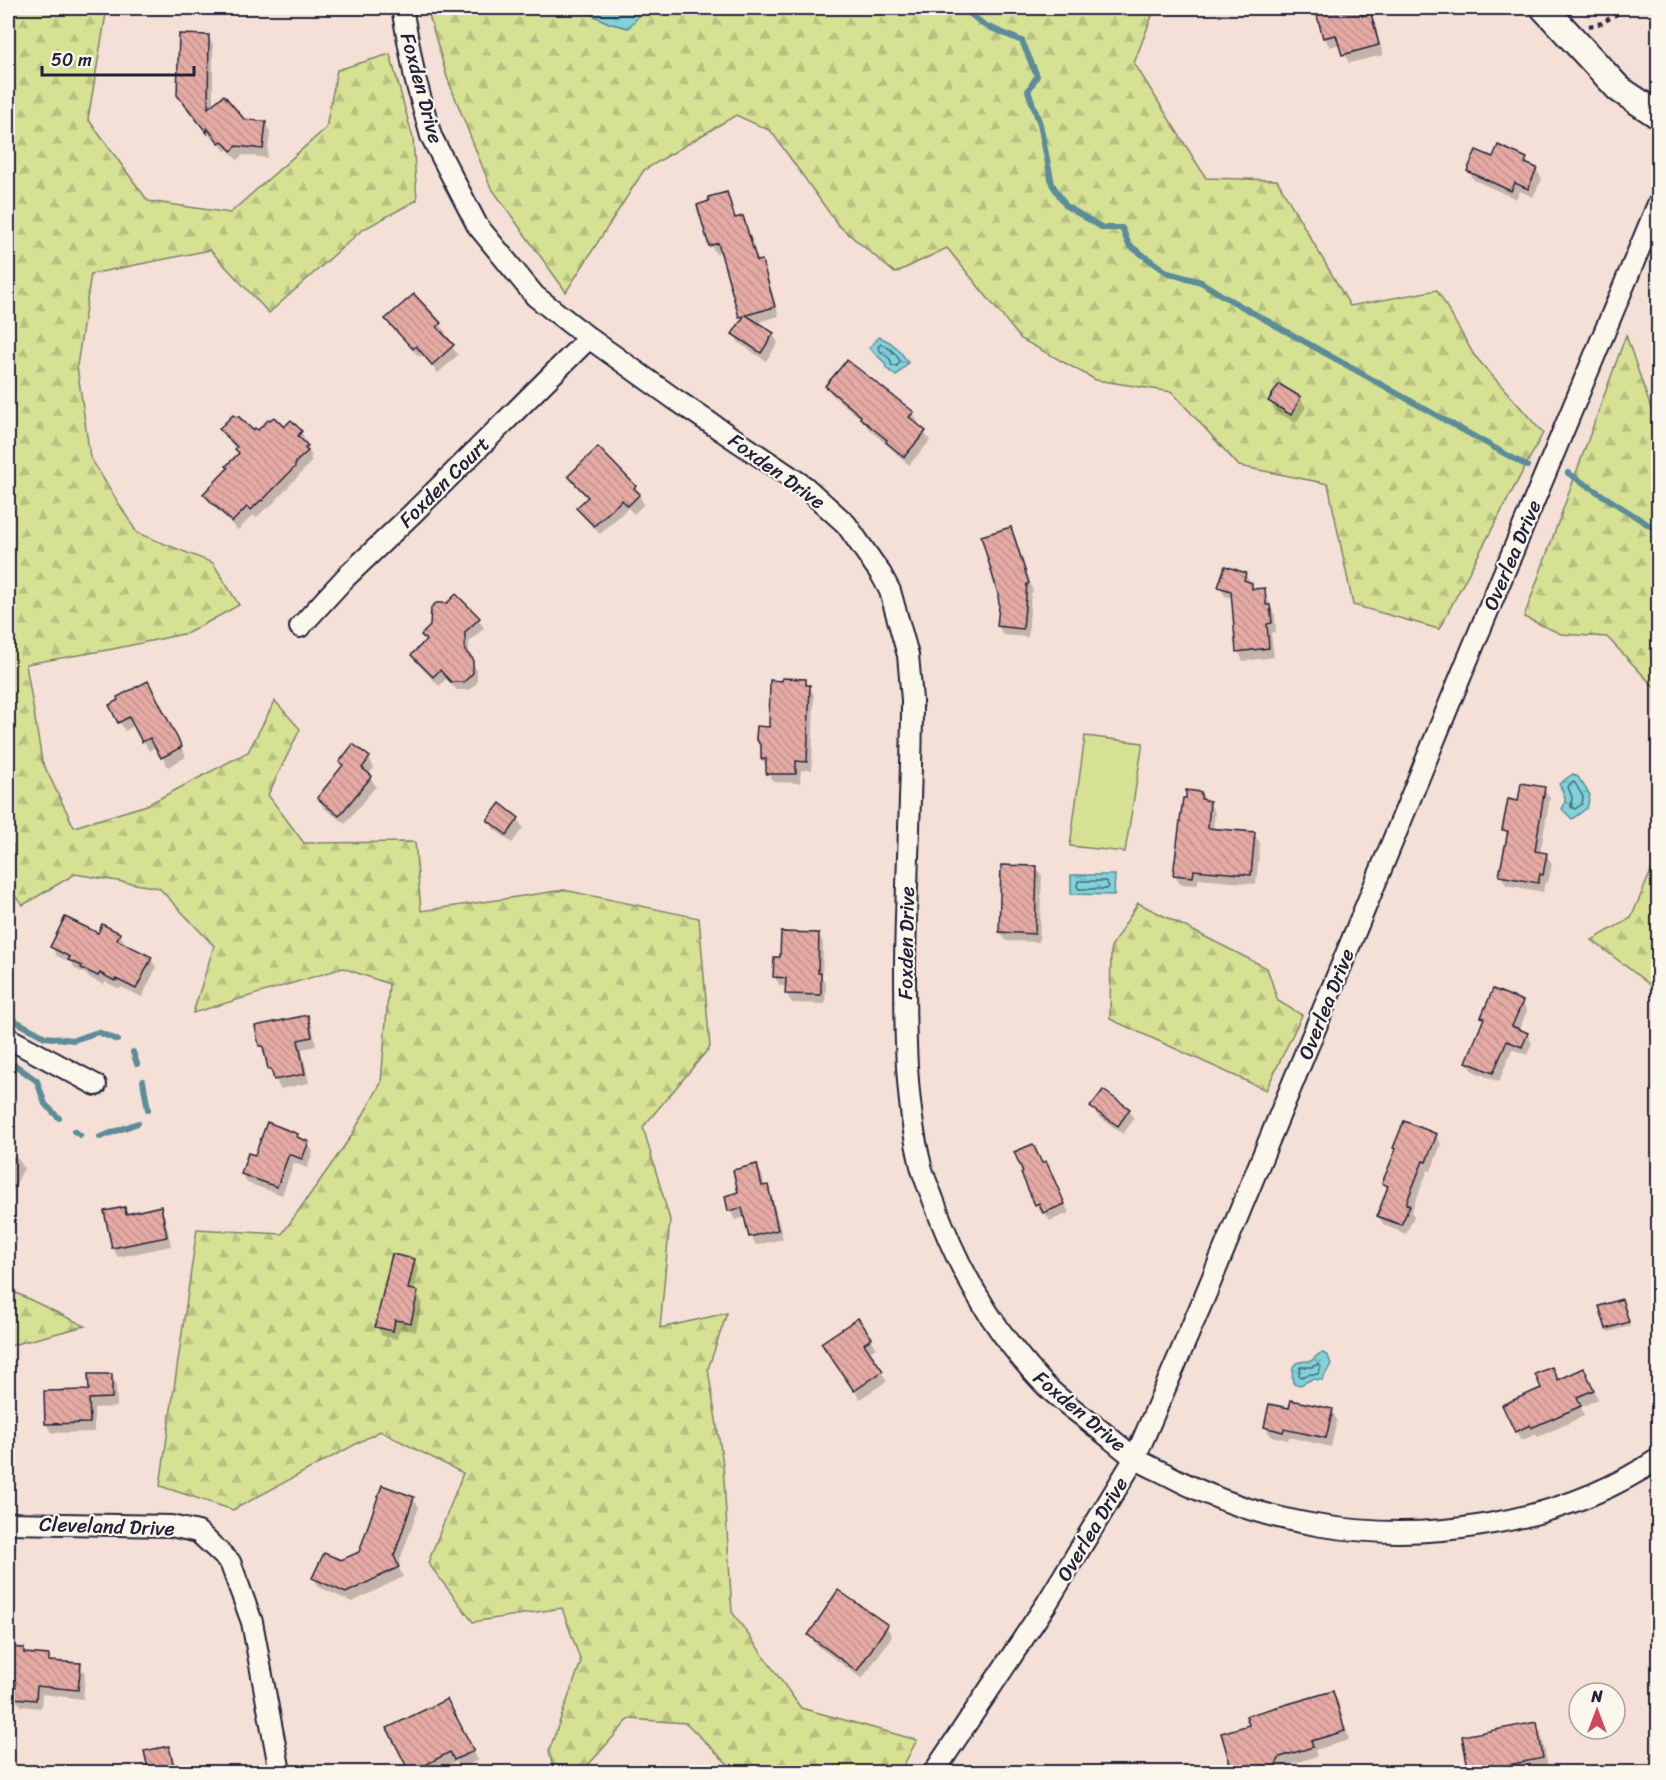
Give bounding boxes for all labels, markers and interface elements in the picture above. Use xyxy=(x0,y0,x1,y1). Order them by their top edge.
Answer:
street label: Foxden Drive xyxy=(390,29,453,147)
scale bar xyxy=(42,39,194,77)
text: 50 m xyxy=(51,44,92,76)
street label: Foxden Drive xyxy=(721,424,833,519)
street label: Foxden Court xyxy=(390,428,499,537)
street label: Overlea Drive xyxy=(1473,494,1551,616)
street label: Foxden Drive xyxy=(888,886,925,1000)
street label: Overlea Drive xyxy=(1288,943,1365,1065)
street label: Foxden Drive xyxy=(1025,1362,1134,1461)
street label: Overlea Drive xyxy=(1047,1470,1138,1589)
street label: Cleveland Drive xyxy=(39,1507,175,1546)
north arrow xyxy=(1567,1681,1627,1741)
text: N xyxy=(1590,1682,1603,1711)

